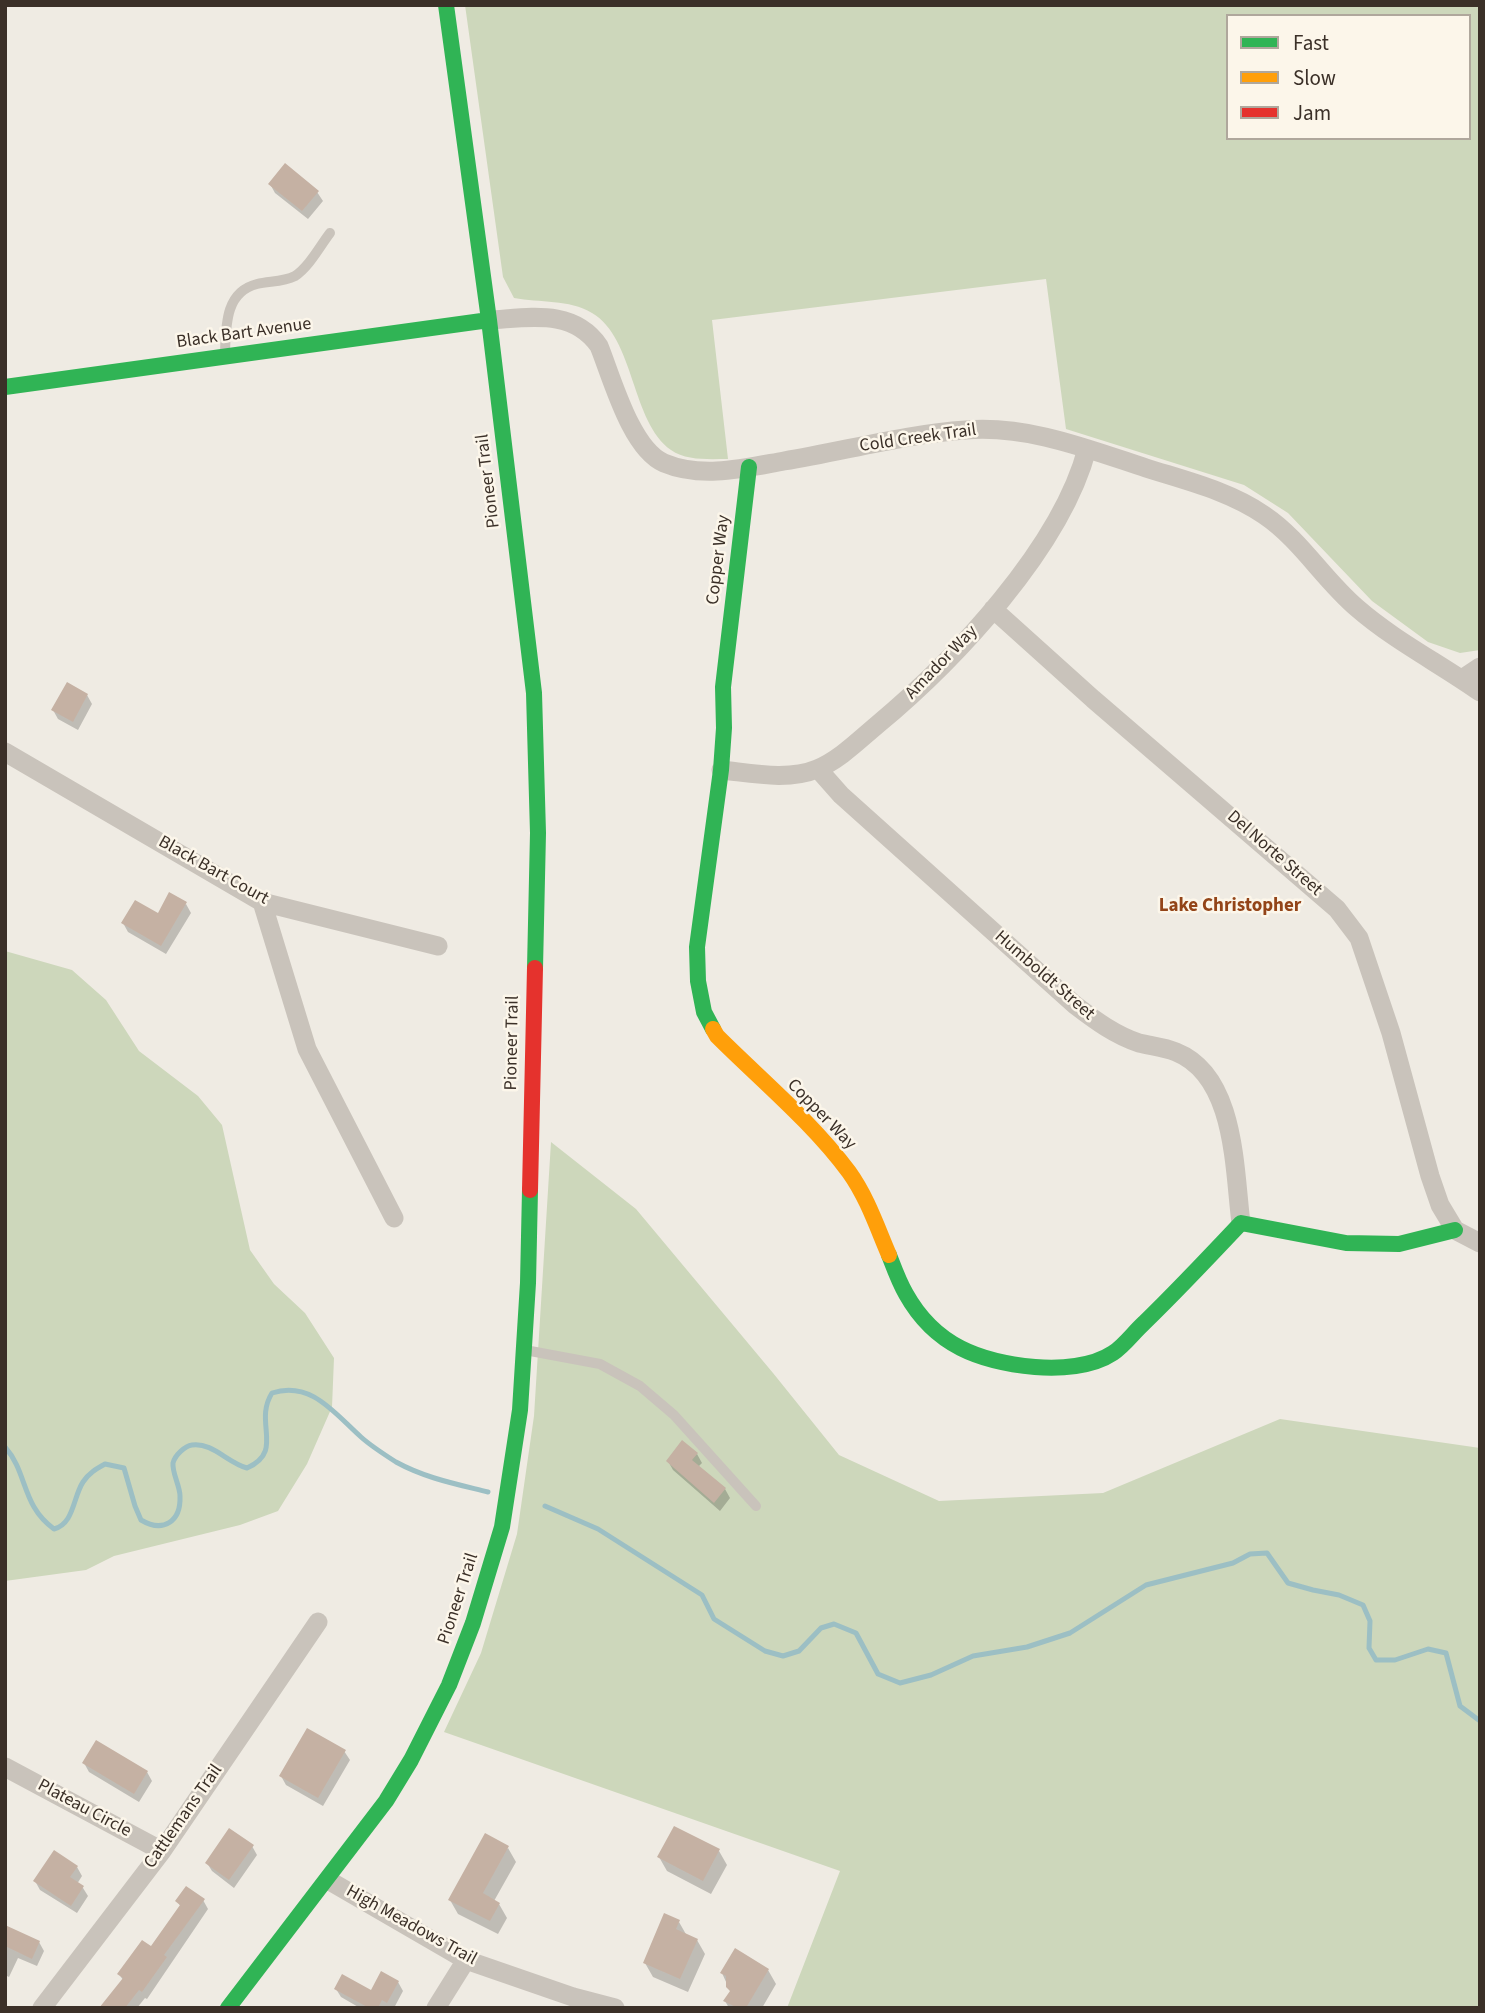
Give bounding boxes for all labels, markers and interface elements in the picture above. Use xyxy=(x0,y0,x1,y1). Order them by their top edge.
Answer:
legend xyxy=(1226,14,1471,140)
text: Fast xyxy=(1293,28,1329,58)
text: Slow xyxy=(1293,63,1336,93)
text: Jam xyxy=(1293,98,1331,128)
street label: Black Bart Avenue xyxy=(175,314,313,354)
street label: Cold Creek Trail xyxy=(858,420,978,458)
street label: Pioneer Trail xyxy=(473,433,505,529)
street label: Copper Way xyxy=(703,514,735,606)
street label: Amador Way xyxy=(901,621,983,705)
street label: Del Norte Street xyxy=(1222,807,1326,901)
street label: Black Bart Court xyxy=(154,832,272,910)
district label: Lake Christopher xyxy=(1159,896,1301,918)
street label: Humboldt Street xyxy=(990,927,1098,1025)
street label: Pioneer Trail xyxy=(501,995,525,1091)
street label: Copper Way xyxy=(782,1075,860,1155)
street label: Pioneer Trail xyxy=(434,1551,484,1647)
street label: Cattlemans Trail xyxy=(140,1761,228,1873)
street label: Plateau Circle xyxy=(33,1775,135,1843)
street label: High Meadows Trail xyxy=(342,1881,480,1971)

